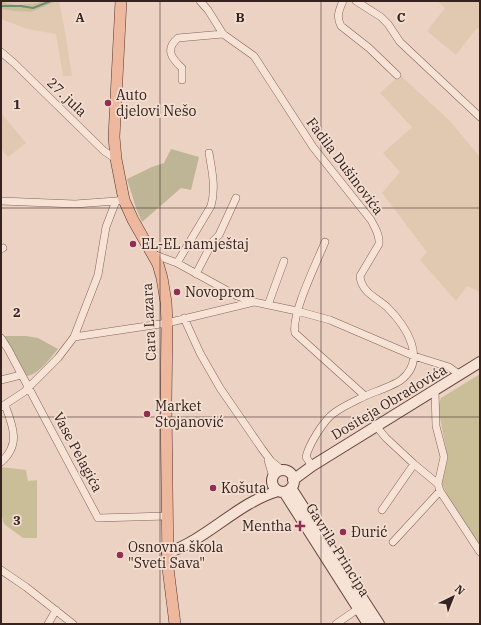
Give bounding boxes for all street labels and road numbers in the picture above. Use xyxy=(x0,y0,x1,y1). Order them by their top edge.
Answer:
street label: 27. jula xyxy=(43,74,91,121)
street label: Fadila Dušinovića xyxy=(303,114,388,218)
street label: Cara Lazara xyxy=(138,282,160,362)
street label: Dositeja Obradovića xyxy=(328,360,450,444)
street label: Vase Pelagića xyxy=(49,409,107,495)
street label: Gavrila Principa xyxy=(302,500,374,600)

